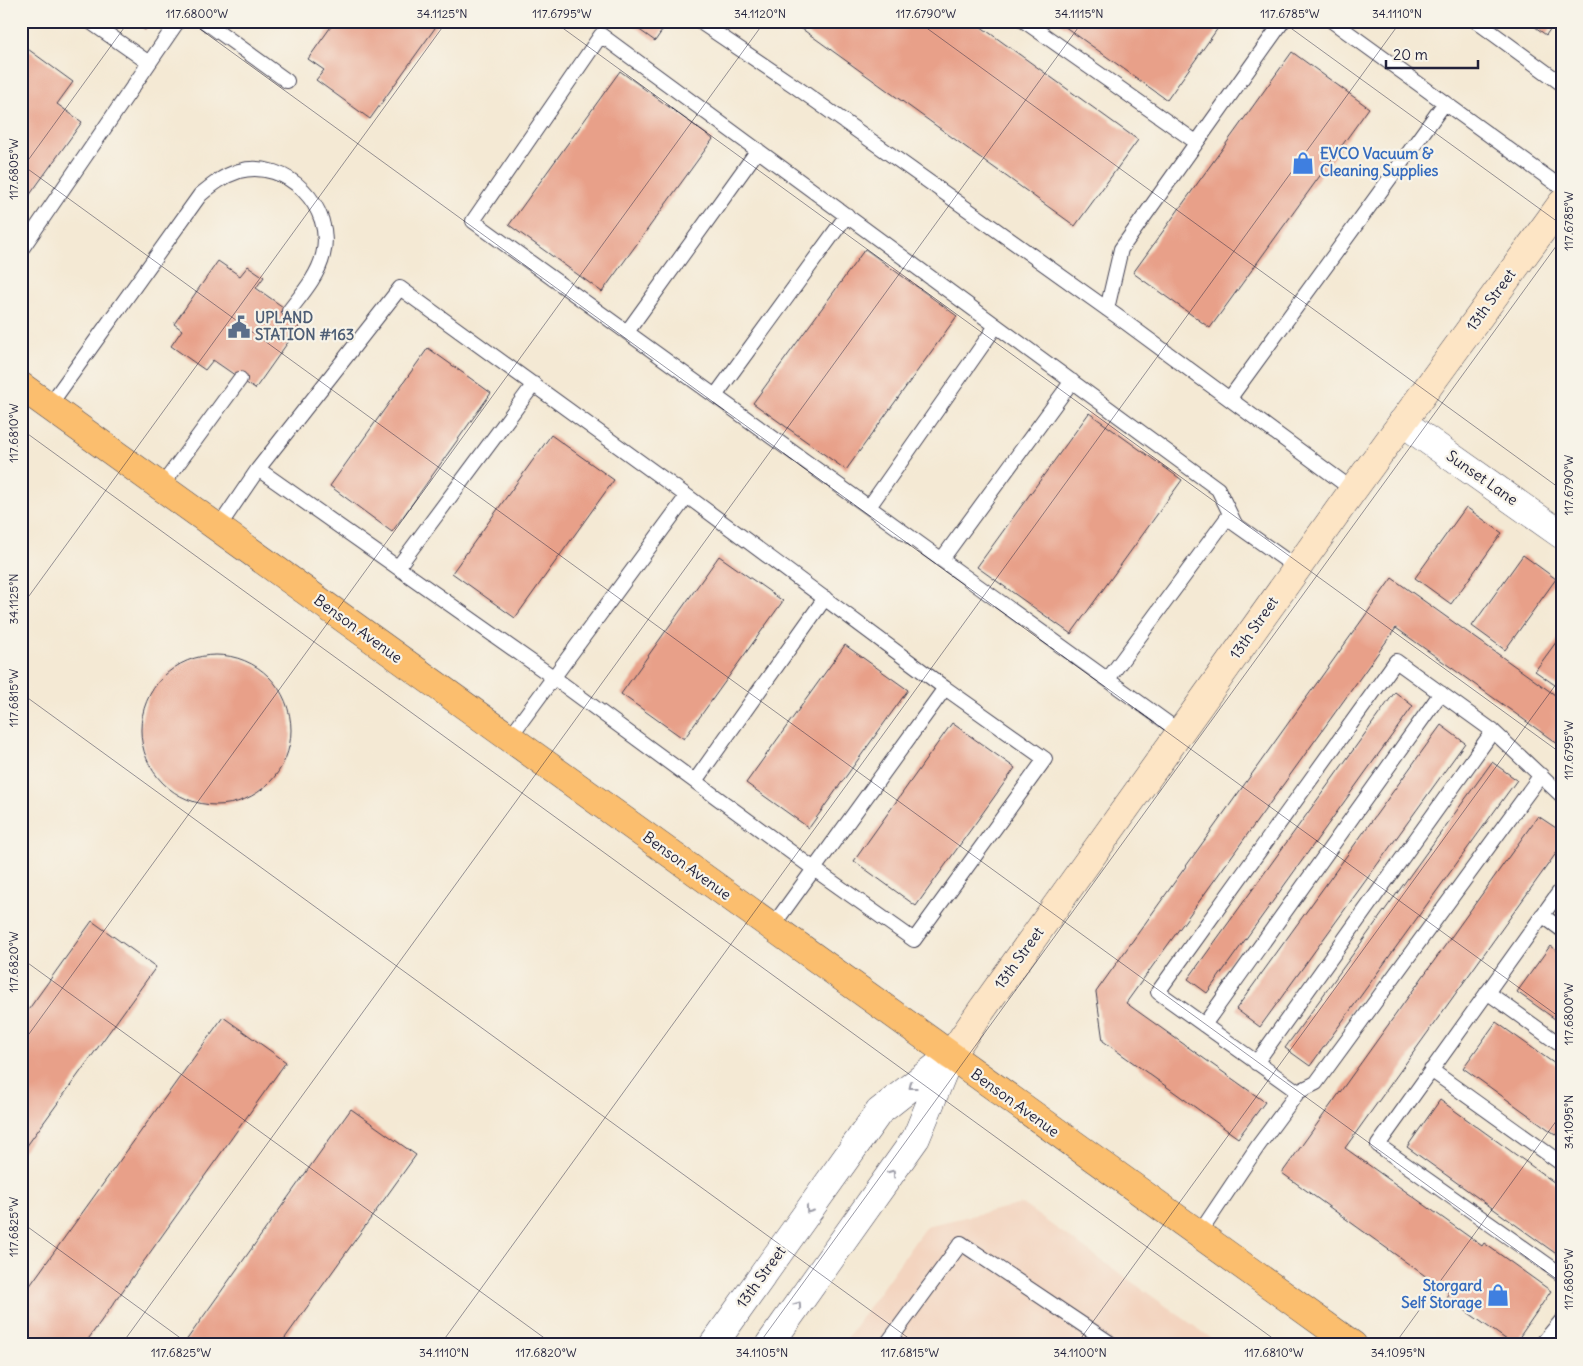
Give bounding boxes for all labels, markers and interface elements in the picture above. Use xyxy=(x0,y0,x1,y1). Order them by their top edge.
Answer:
text: 117.6800°W xyxy=(166,6,228,21)
text: 34.1125°N xyxy=(416,6,468,21)
text: 117.6795°W xyxy=(532,6,592,21)
text: 34.1120°N xyxy=(734,6,786,21)
text: 117.6790°W xyxy=(896,6,956,21)
text: 34.1115°N xyxy=(1054,6,1104,21)
text: 117.6785°W xyxy=(1260,6,1320,21)
text: 34.1110°N xyxy=(1372,6,1422,21)
scale bar xyxy=(1386,38,1478,70)
text: 20 m xyxy=(1393,45,1428,64)
text: 117.6805°W xyxy=(6,138,21,200)
place label: EVCO Vacuum & Cleaning Supplies xyxy=(1320,144,1439,181)
shop icon: EVCO Vacuum & Cleaning Supplies xyxy=(1290,150,1316,176)
text: 117.6785°W xyxy=(1561,191,1576,251)
street label: 13th Street xyxy=(1462,265,1519,334)
place label: UPLAND STATION #163 xyxy=(255,308,354,344)
public building icon: UPLAND STATION #163 xyxy=(226,314,252,340)
text: 117.6810°W xyxy=(6,403,21,463)
street label: Sunset Lane xyxy=(1443,446,1522,509)
text: 117.6790°W xyxy=(1561,455,1576,515)
text: 34.1125°N xyxy=(6,573,21,625)
street label: Benson Avenue xyxy=(310,590,406,667)
street label: 13th Street xyxy=(1225,593,1282,663)
text: 117.6815°W xyxy=(6,669,21,727)
text: 117.6795°W xyxy=(1561,720,1576,780)
street label: Benson Avenue xyxy=(639,827,735,904)
street label: 13th Street xyxy=(990,923,1047,992)
text: 117.6820°W xyxy=(6,931,21,993)
text: 117.6800°W xyxy=(1561,983,1576,1045)
street label: Benson Avenue xyxy=(967,1064,1063,1141)
one-way arrow xyxy=(909,1081,918,1089)
text: 34.1095°N xyxy=(1561,1095,1576,1149)
one-way arrow xyxy=(886,1169,895,1179)
text: 117.6825°W xyxy=(6,1197,21,1257)
one-way arrow xyxy=(806,1204,815,1214)
street label: 13th Street xyxy=(732,1242,789,1311)
text: 117.6805°W xyxy=(1561,1248,1576,1310)
place label: Storgard Self Storage xyxy=(1401,1276,1482,1313)
shop icon: Storgard Self Storage xyxy=(1485,1282,1511,1308)
one-way arrow xyxy=(792,1301,801,1311)
text: 117.6825°W xyxy=(151,1345,211,1360)
text: 34.1110°N xyxy=(419,1345,469,1360)
text: 117.6820°W xyxy=(515,1345,577,1360)
text: 34.1105°N xyxy=(736,1345,788,1360)
text: 117.6815°W xyxy=(881,1345,939,1360)
text: 34.1100°N xyxy=(1053,1345,1107,1360)
text: 117.6810°W xyxy=(1244,1345,1304,1360)
text: 34.1095°N xyxy=(1371,1345,1425,1360)

